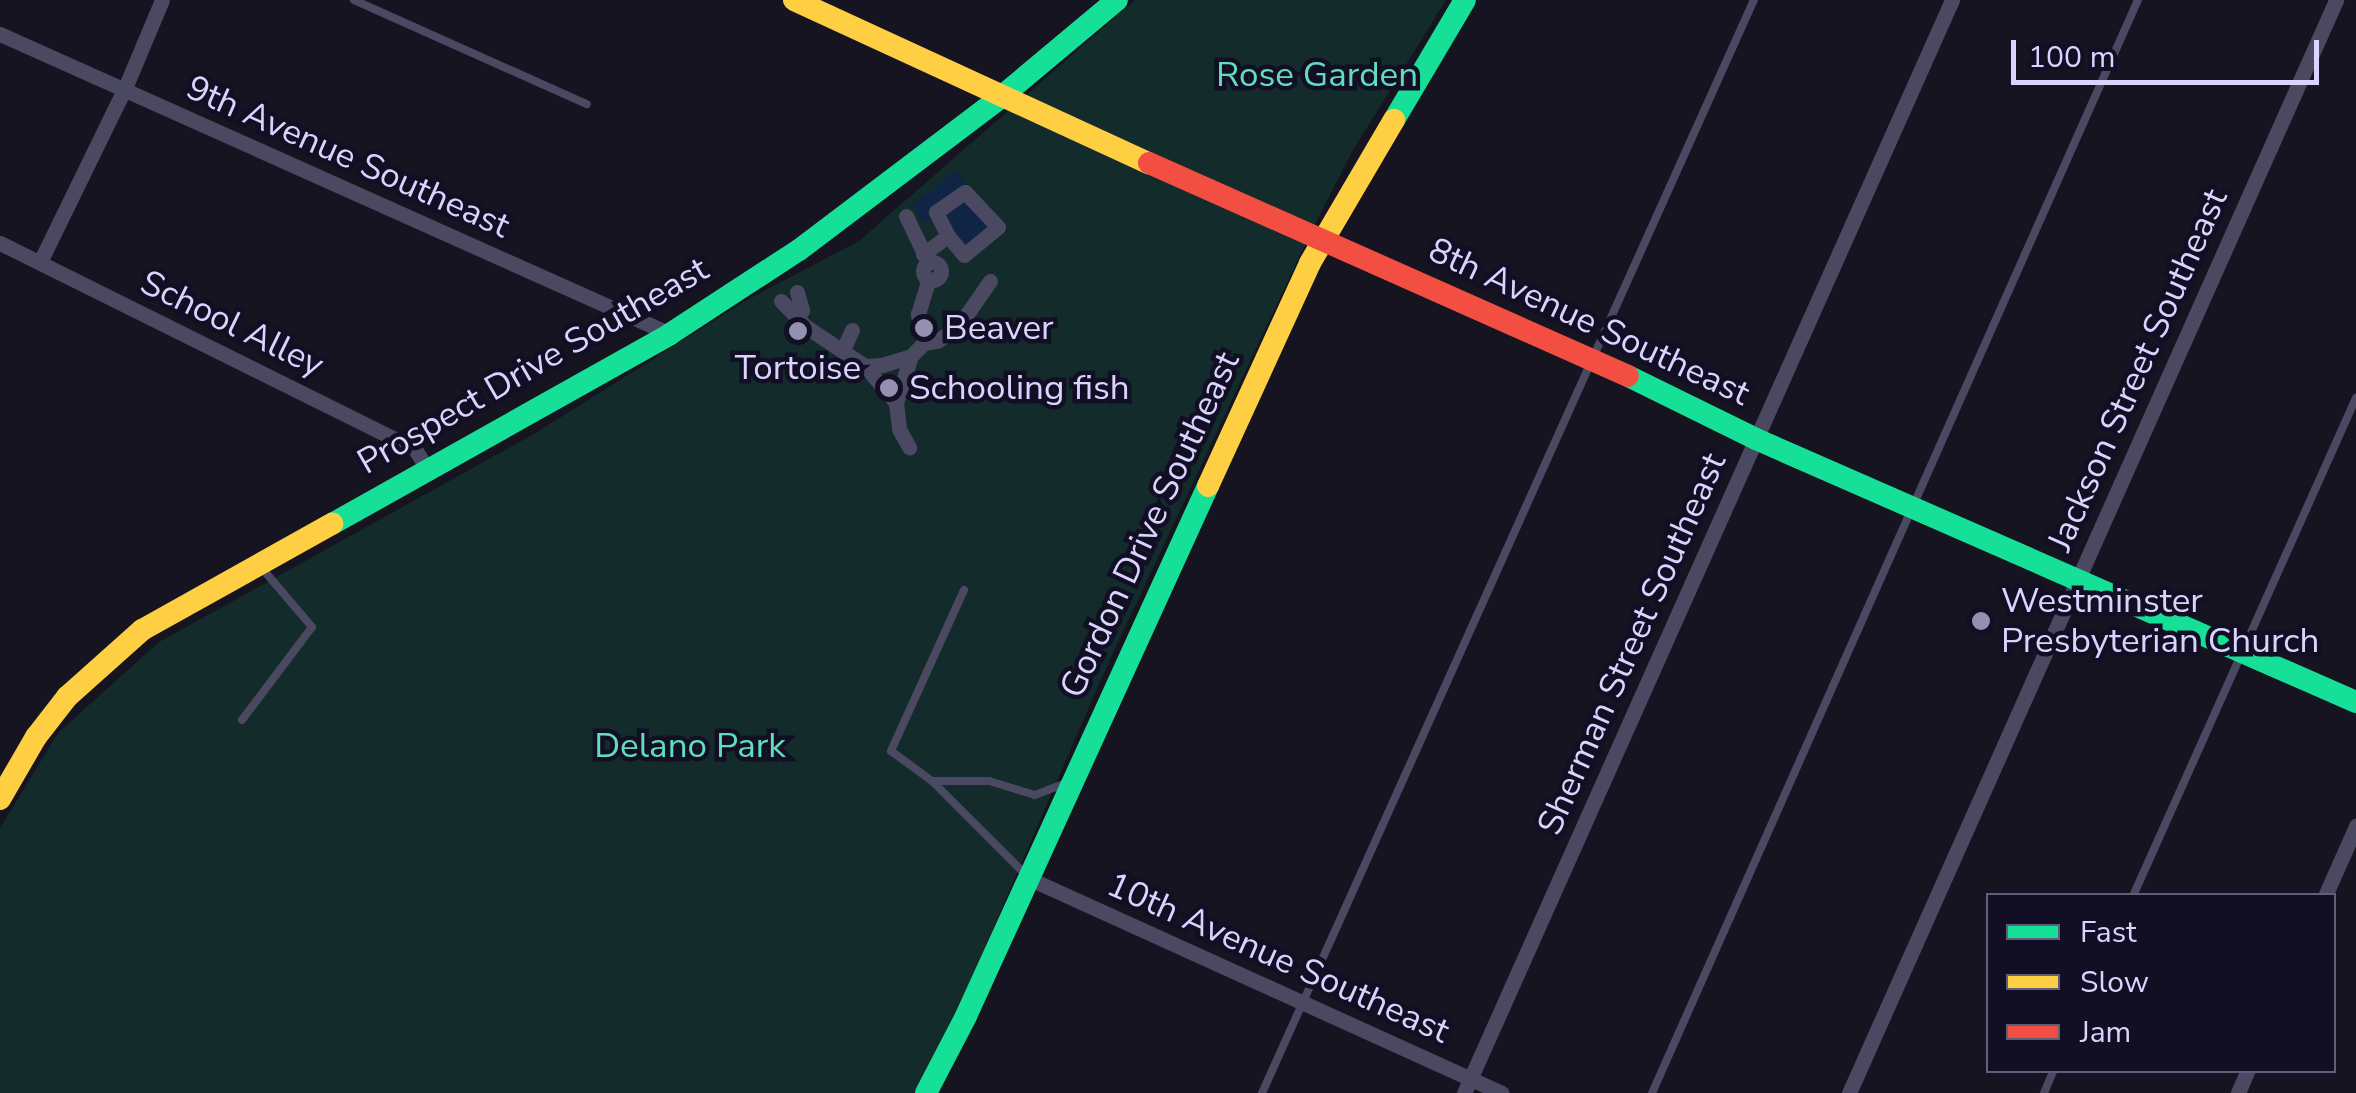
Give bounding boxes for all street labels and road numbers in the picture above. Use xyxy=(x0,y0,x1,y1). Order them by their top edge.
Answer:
street label: 9th Avenue Southeast xyxy=(180,67,516,247)
street label: Jackson Street Southeast xyxy=(2039,183,2237,557)
street label: 8th Avenue Southeast xyxy=(1422,229,1756,415)
street label: Prospect Drive Southeast xyxy=(350,248,716,484)
street label: School Alley xyxy=(134,262,330,386)
street label: Gordon Drive Southeast xyxy=(1051,345,1249,705)
street label: Sherman Street Southeast xyxy=(1529,447,1735,841)
street label: 10th Avenue Southeast xyxy=(1100,864,1456,1052)

